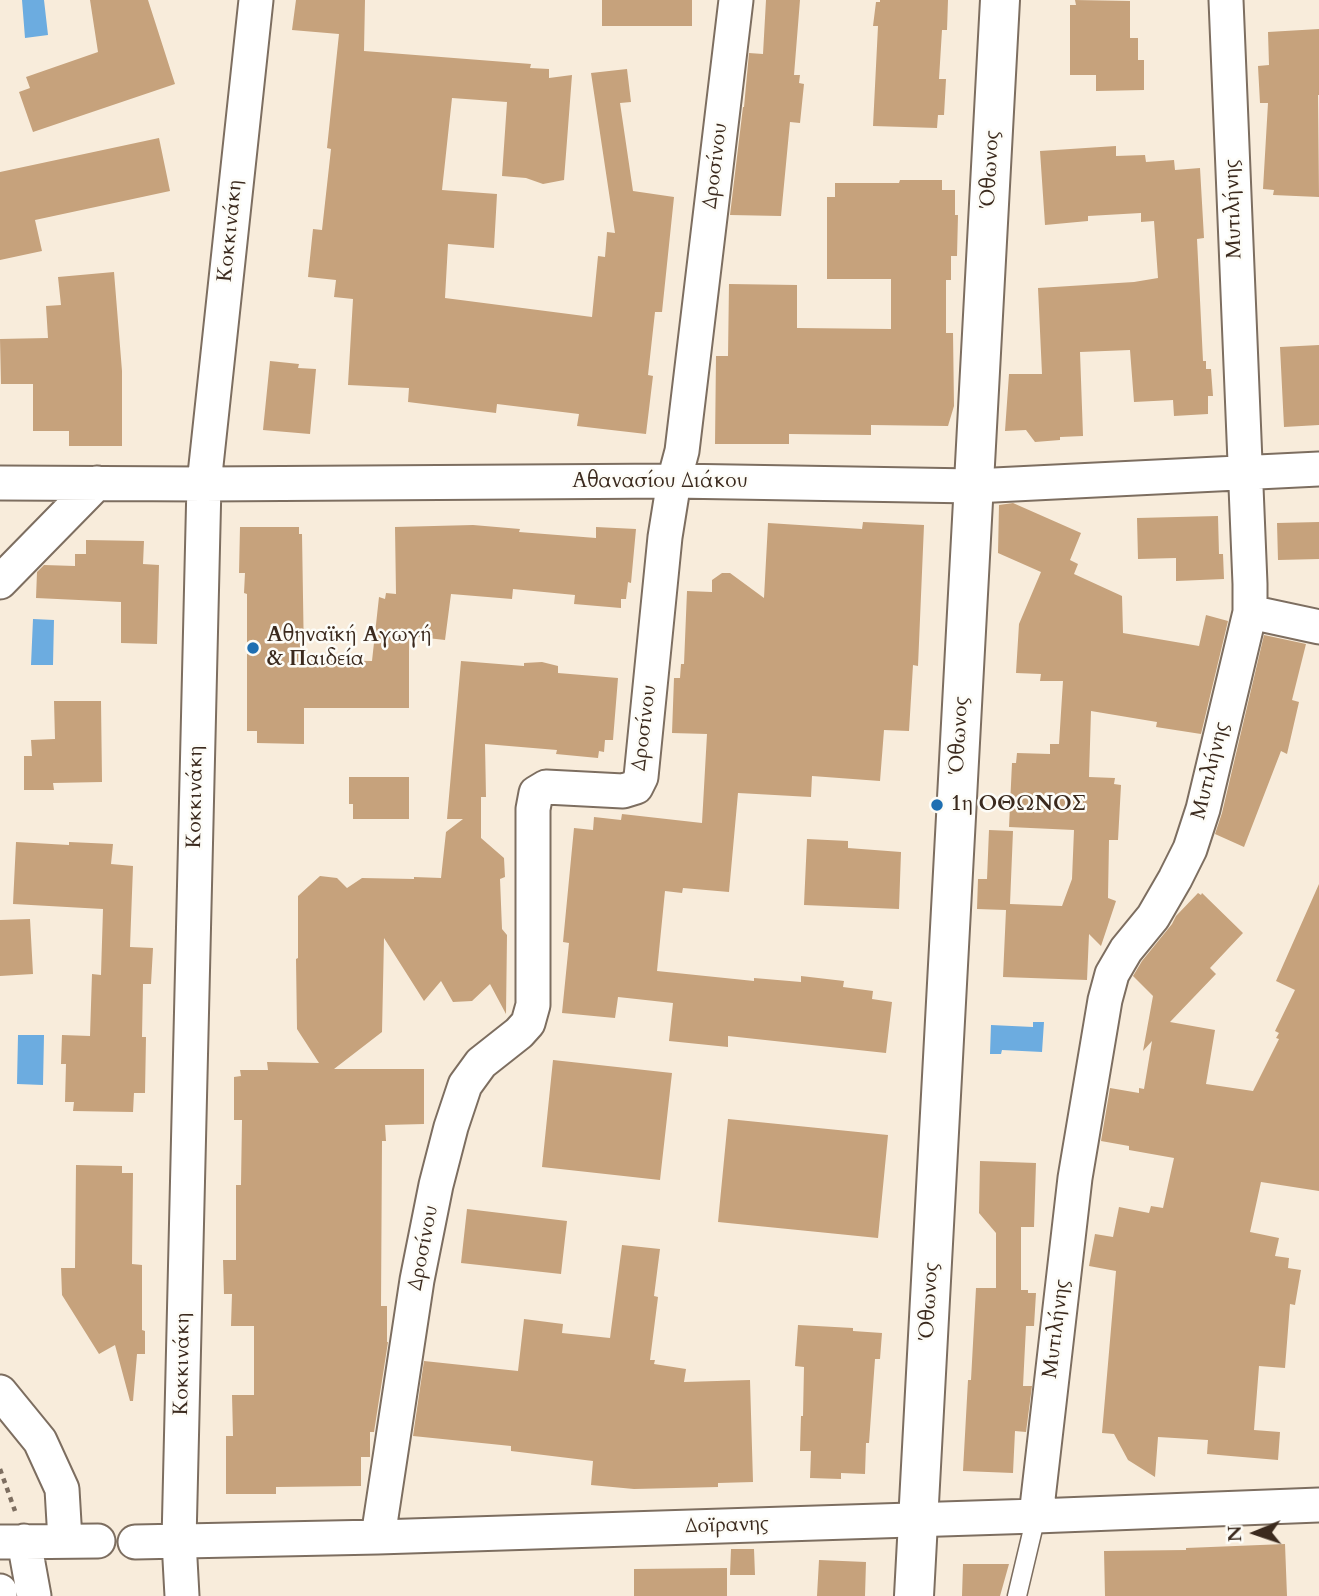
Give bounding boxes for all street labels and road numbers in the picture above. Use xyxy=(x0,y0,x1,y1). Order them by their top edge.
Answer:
street label: Δροσίνου xyxy=(698,122,734,210)
street label: Όθωνος xyxy=(976,130,1006,208)
street label: Μυτιλήνης xyxy=(1220,159,1248,259)
street label: Κοκκινάκη xyxy=(213,179,249,283)
street label: Αθανασίου Διάκου xyxy=(572,469,748,495)
street label: Δροσίνου xyxy=(627,684,663,772)
street label: Όθωνος xyxy=(945,696,975,774)
street label: Μυτιλήνης xyxy=(1187,720,1235,822)
street label: Κοκκινάκη xyxy=(183,745,209,849)
street label: Δροσίνου xyxy=(403,1203,445,1293)
street label: Όθωνος xyxy=(915,1262,945,1340)
street label: Μυτιλήνης xyxy=(1038,1278,1076,1380)
street label: Κοκκινάκη xyxy=(170,1312,196,1416)
street label: Δοϊρανης xyxy=(685,1512,769,1540)

